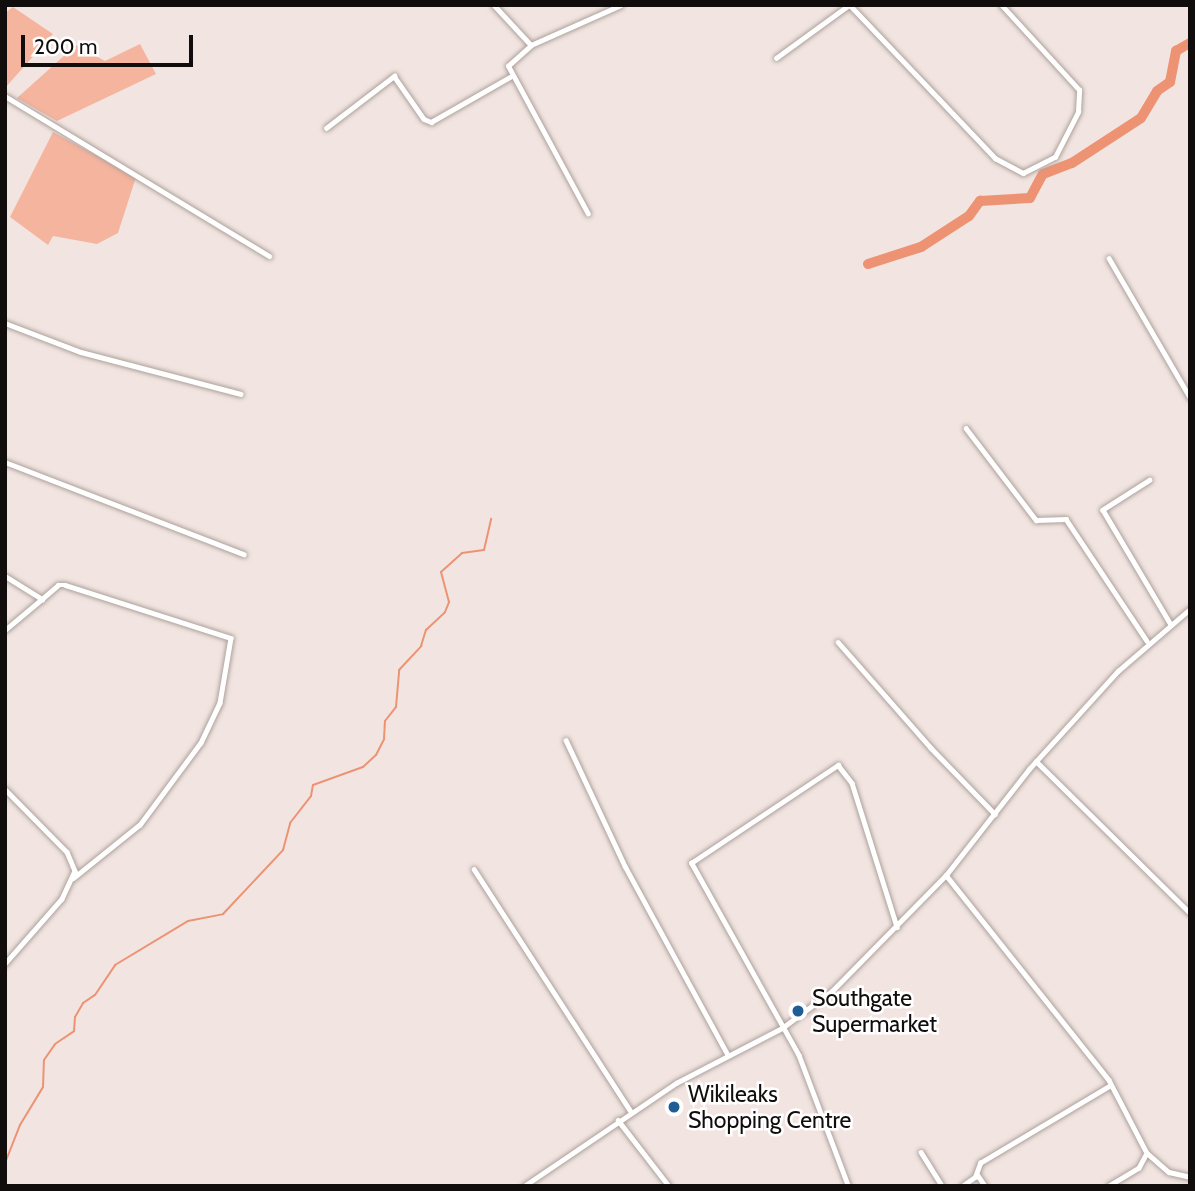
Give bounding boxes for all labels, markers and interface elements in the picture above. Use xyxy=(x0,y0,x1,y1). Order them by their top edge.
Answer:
scale bar xyxy=(24,21,196,65)
text: 200 m xyxy=(34,34,97,59)
place label: Southgate Supermarket xyxy=(812,984,937,1038)
marker: Southgate Supermarket xyxy=(790,1003,806,1019)
place label: Wikileaks Shopping Centre xyxy=(688,1080,851,1134)
marker: Wikileaks Shopping Centre xyxy=(666,1099,682,1115)

